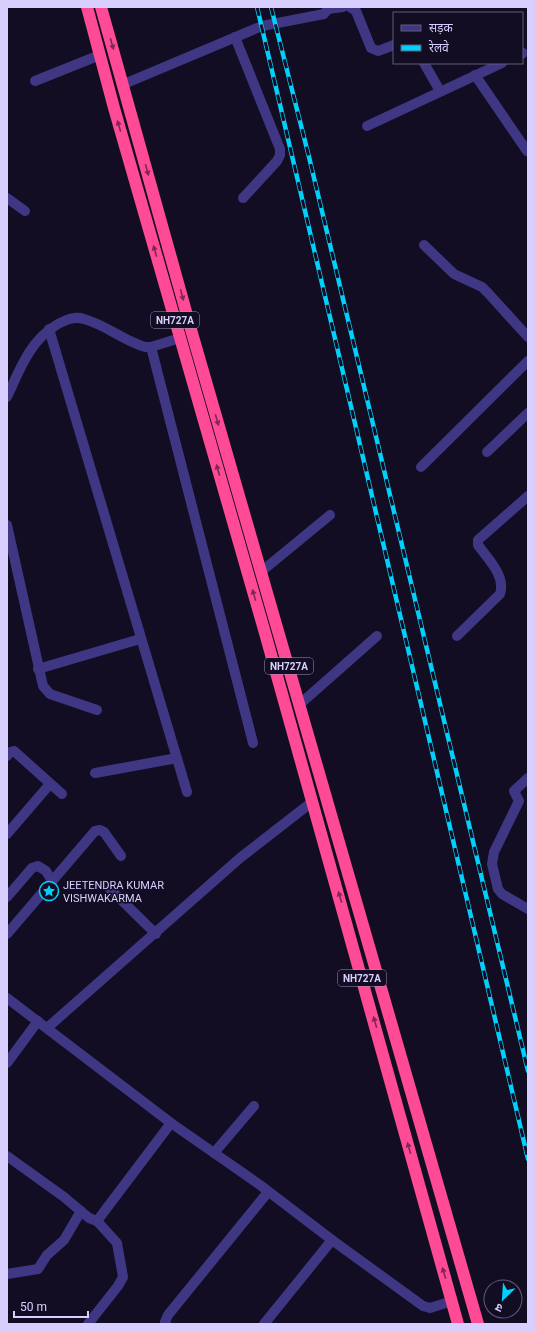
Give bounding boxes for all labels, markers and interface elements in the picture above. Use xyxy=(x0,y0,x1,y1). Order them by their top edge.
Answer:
legend xyxy=(393,12,523,64)
text: सड़क xyxy=(429,21,454,35)
one-way arrow xyxy=(109,39,115,51)
text: रेलवे xyxy=(429,40,449,55)
one-way arrow xyxy=(116,120,122,132)
one-way arrow xyxy=(145,163,151,176)
one-way arrow xyxy=(152,245,158,257)
one-way arrow xyxy=(179,289,185,301)
road number: NH727A xyxy=(151,312,199,328)
one-way arrow xyxy=(214,414,220,426)
one-way arrow xyxy=(215,464,221,476)
one-way arrow xyxy=(251,589,257,601)
road number: NH727A xyxy=(265,658,313,674)
place label: JEETENDRA KUMAR VISHWAKARMA xyxy=(63,879,164,905)
place icon: JEETENDRA KUMAR VISHWAKARMA xyxy=(38,880,60,902)
one-way arrow xyxy=(336,891,342,904)
road number: NH727A xyxy=(338,970,386,986)
one-way arrow xyxy=(372,1016,378,1028)
one-way arrow xyxy=(406,1141,412,1154)
one-way arrow xyxy=(441,1267,447,1279)
north arrow xyxy=(483,1279,523,1319)
scale bar xyxy=(14,1293,88,1319)
text: 50 m xyxy=(20,1300,47,1314)
text: उ xyxy=(493,1300,505,1315)

